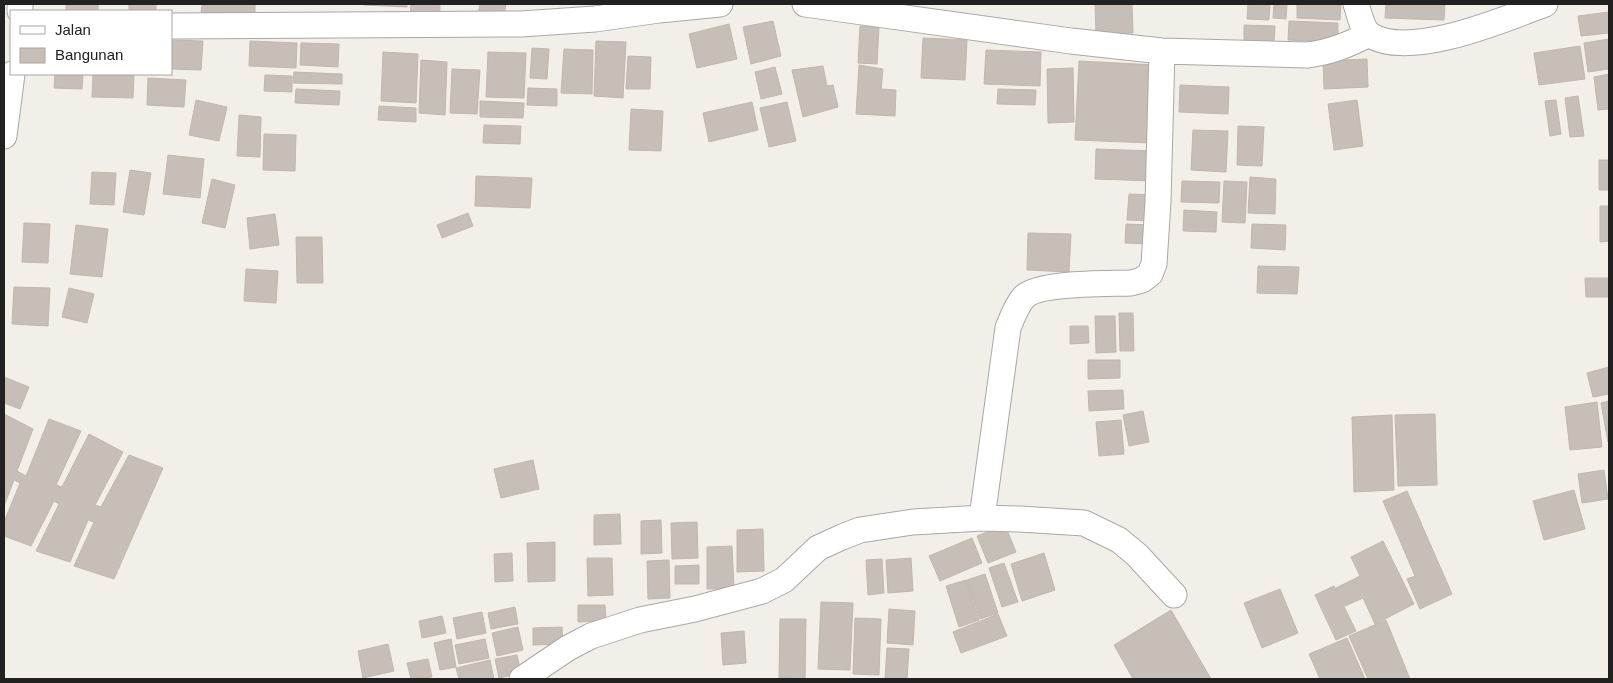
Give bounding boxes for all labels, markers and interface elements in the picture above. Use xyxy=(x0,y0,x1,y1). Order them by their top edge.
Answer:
legend xyxy=(10,10,172,75)
text: Jalan xyxy=(55,21,91,38)
text: Bangunan xyxy=(55,46,123,63)

